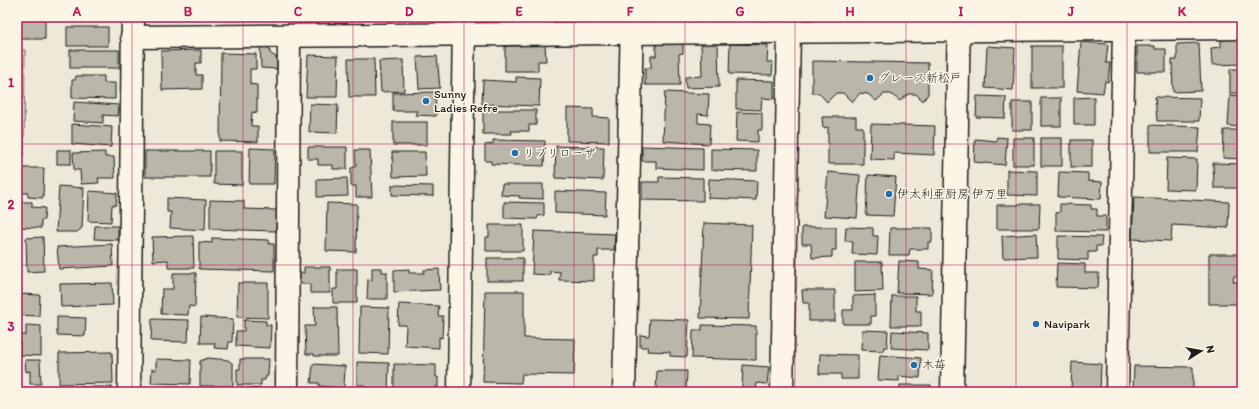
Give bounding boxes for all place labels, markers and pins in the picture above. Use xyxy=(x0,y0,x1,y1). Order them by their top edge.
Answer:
place label: グレース新松戸 xyxy=(878,71,962,85)
marker: グレース新松戸 xyxy=(865,73,875,83)
place label: Sunny Ladies Refre xyxy=(434,87,498,115)
marker: Sunny Ladies Refre xyxy=(421,96,431,106)
place label: リブリローザ xyxy=(523,146,595,160)
marker: リブリローザ xyxy=(510,148,520,158)
place label: 伊太利亜厨房 伊万里 xyxy=(897,187,1008,201)
marker: 伊太利亜厨房 伊万里 xyxy=(884,189,894,199)
place label: Navipark xyxy=(1044,317,1091,331)
marker: Navipark xyxy=(1031,319,1041,329)
place label: 木苺 xyxy=(922,358,946,372)
marker: 木苺 xyxy=(909,360,919,370)

